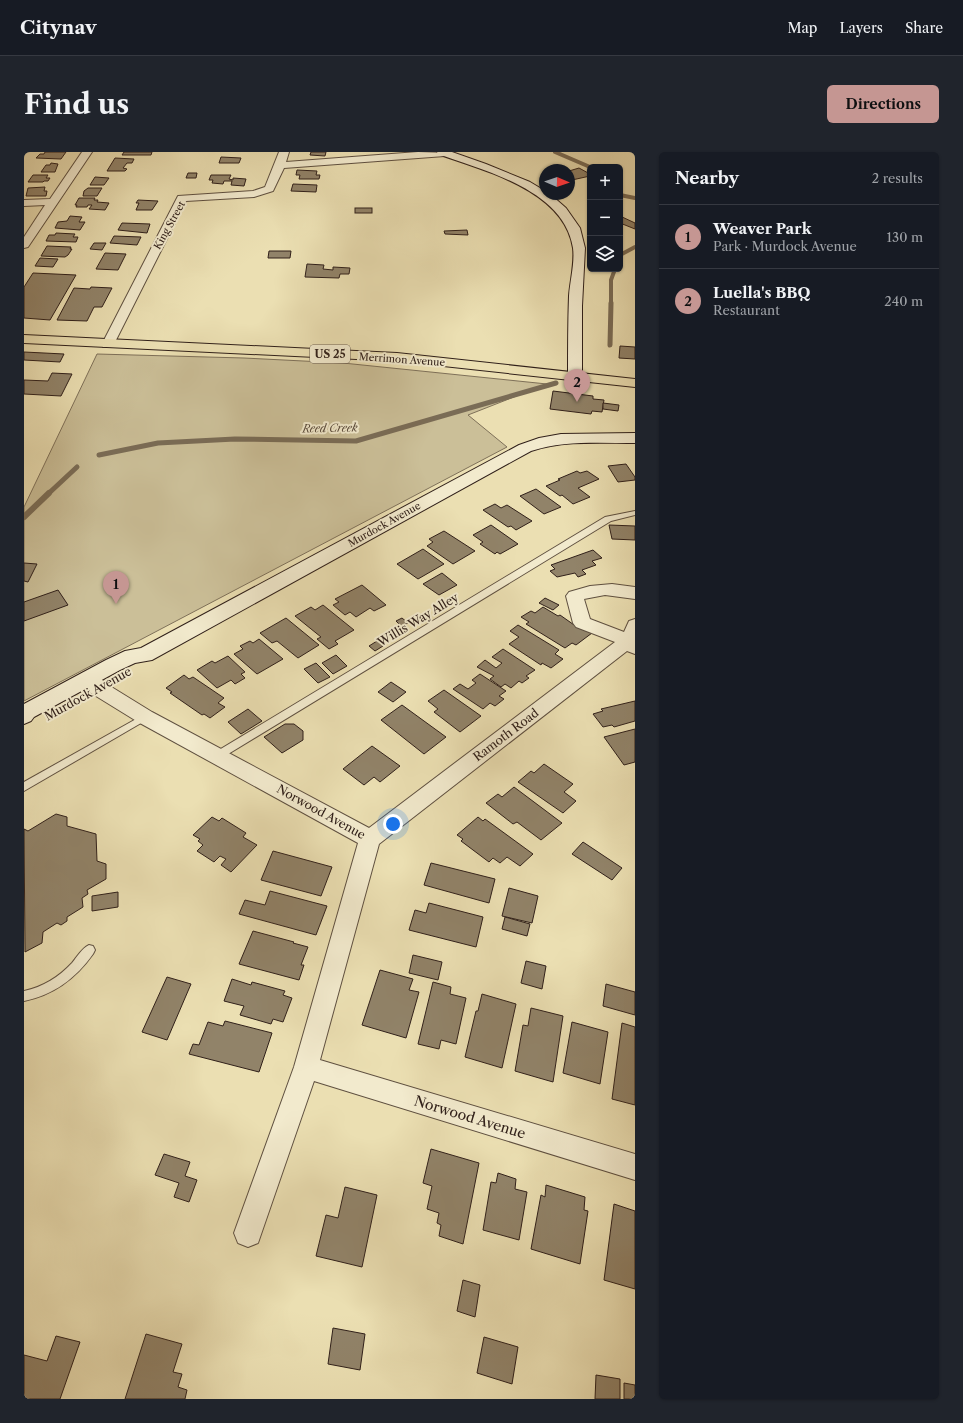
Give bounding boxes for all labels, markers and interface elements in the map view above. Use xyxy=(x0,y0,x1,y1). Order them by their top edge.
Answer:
text: Citynav xyxy=(20,16,97,39)
text: Map xyxy=(787,19,817,37)
text: Layers xyxy=(839,19,883,37)
text: Share xyxy=(905,19,943,37)
button: Directions xyxy=(827,85,939,123)
text: Find us xyxy=(24,87,129,121)
north arrow xyxy=(539,164,575,200)
map controls xyxy=(587,164,623,272)
button: + xyxy=(587,164,623,200)
text: Nearby xyxy=(675,168,739,188)
text: 2 results xyxy=(872,170,923,186)
street label: King Street xyxy=(151,198,188,252)
button: − xyxy=(587,200,623,236)
text: Weaver Park xyxy=(713,219,812,238)
text: 1 xyxy=(685,229,691,245)
text: 130 m xyxy=(887,229,923,245)
button: layers xyxy=(587,236,623,272)
text: Park · Murdock Avenue xyxy=(713,238,857,254)
text: Luella's BBQ xyxy=(713,283,810,302)
text: 2 xyxy=(684,293,692,309)
text: 240 m xyxy=(884,293,923,309)
text: Restaurant xyxy=(713,302,780,318)
road number: US 25 xyxy=(310,345,350,363)
street label: Merrimon Avenue xyxy=(358,350,446,369)
pin: 2 xyxy=(564,369,590,402)
water label: Reed Creek xyxy=(301,421,358,435)
street label: Murdock Avenue xyxy=(346,499,423,550)
pin: 1 xyxy=(103,571,129,604)
street label: Willis Way Alley xyxy=(374,589,461,650)
street label: Murdock Avenue xyxy=(42,663,134,724)
street label: Ramoth Road xyxy=(470,705,542,764)
street label: Norwood Avenue xyxy=(274,781,368,842)
your location xyxy=(383,814,403,834)
street label: Norwood Avenue xyxy=(412,1092,528,1143)

